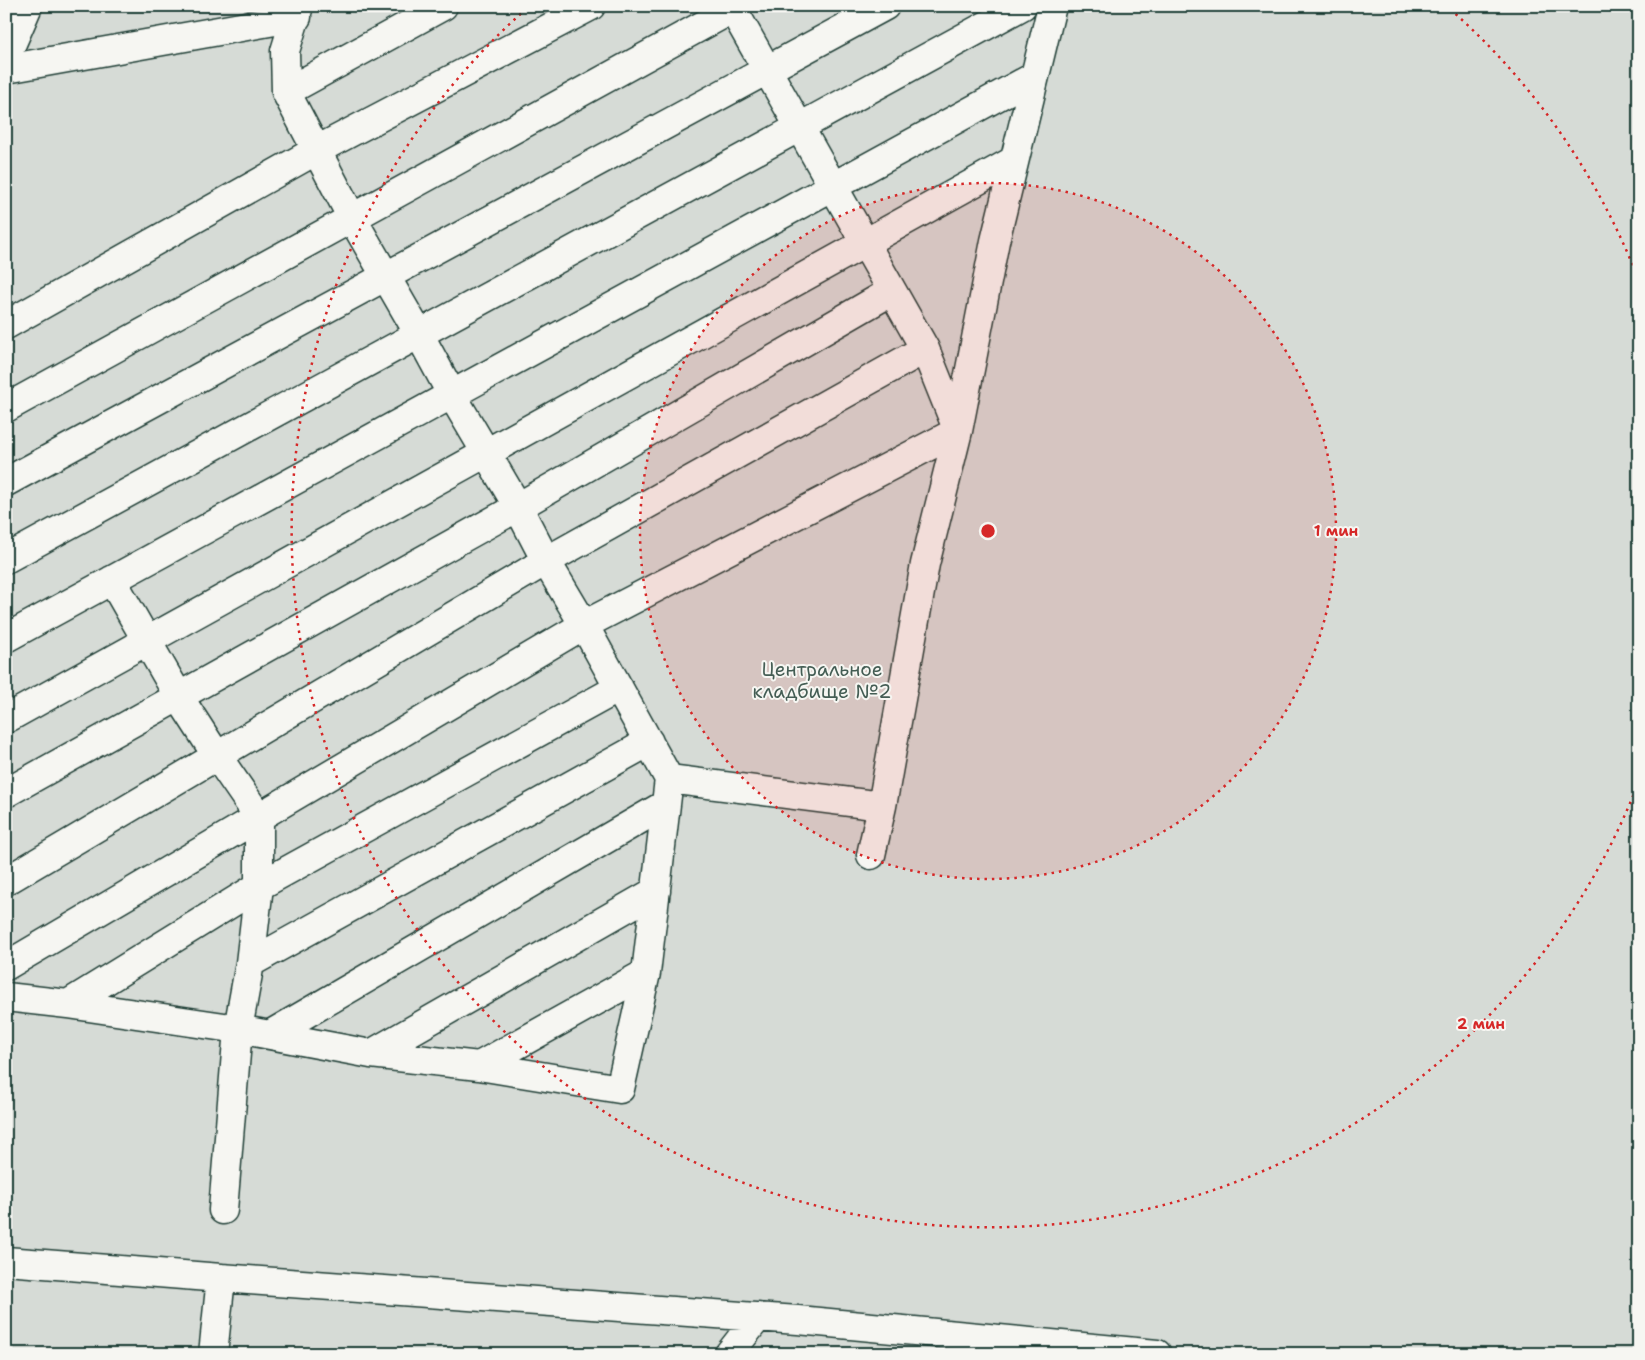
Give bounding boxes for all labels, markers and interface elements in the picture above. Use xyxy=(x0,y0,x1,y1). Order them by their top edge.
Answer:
text: 1 мин xyxy=(1314,521,1358,541)
centre of rings xyxy=(979,522,997,540)
park label: Центральное кладбище №2 xyxy=(753,657,891,704)
text: 2 мин xyxy=(1457,1014,1505,1034)

